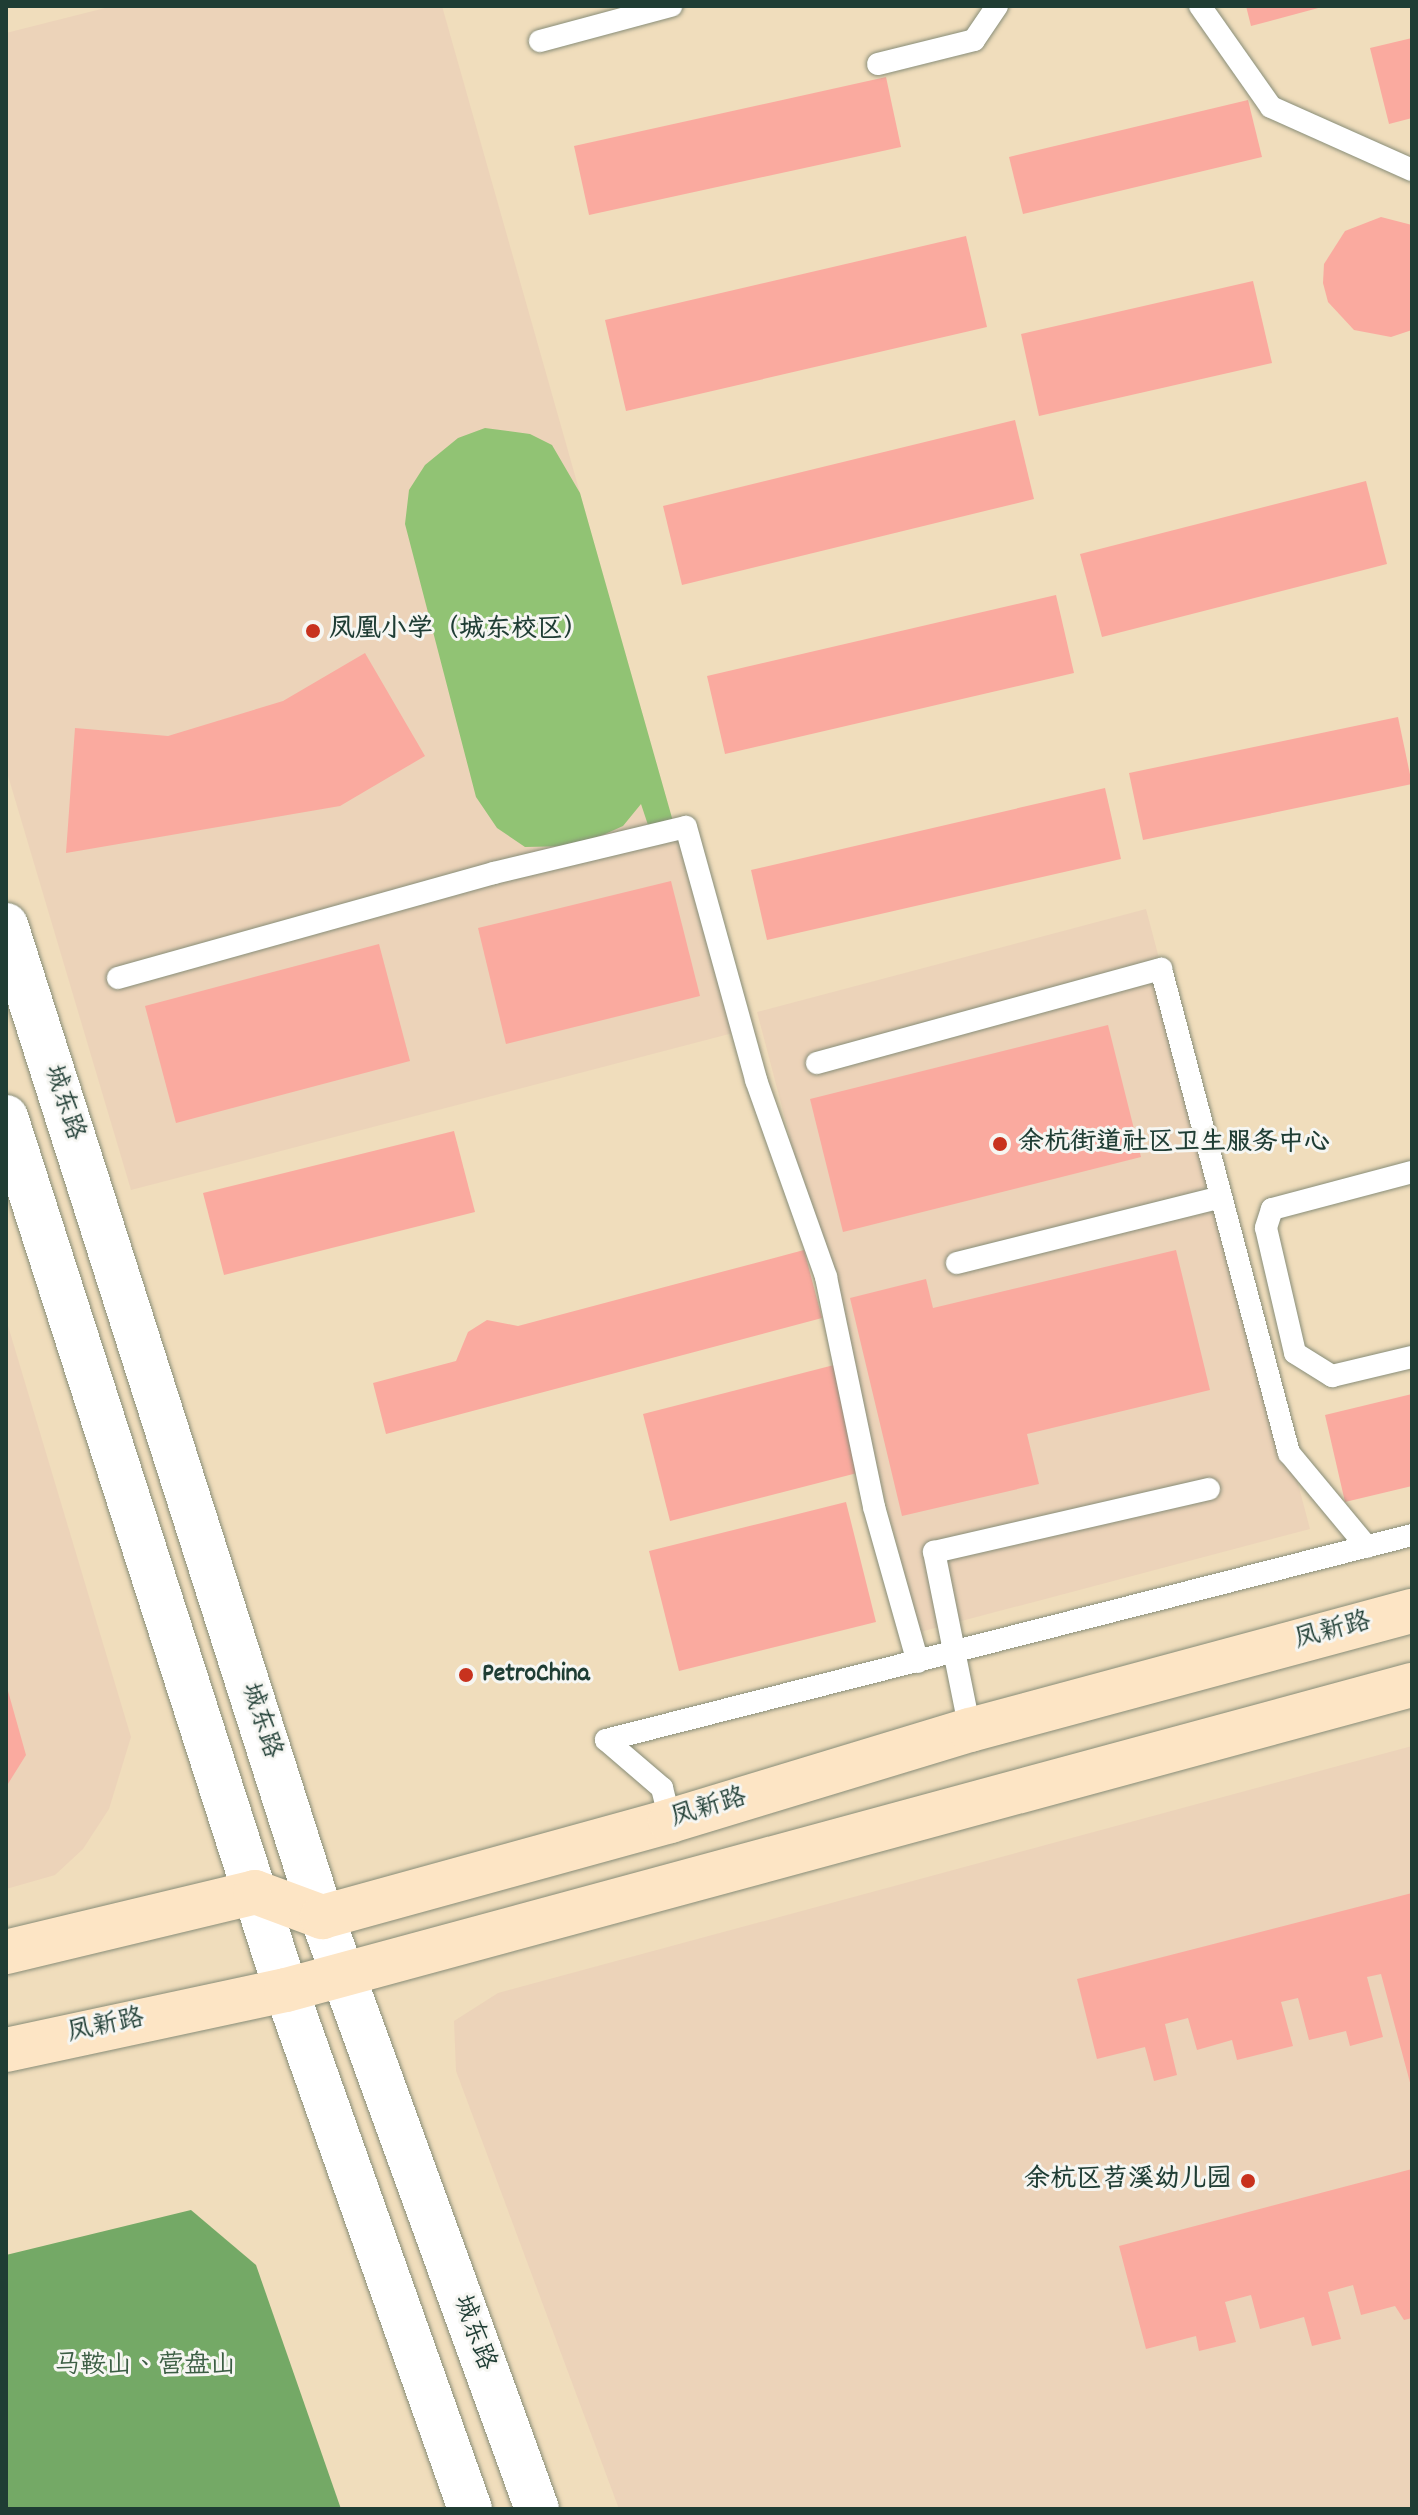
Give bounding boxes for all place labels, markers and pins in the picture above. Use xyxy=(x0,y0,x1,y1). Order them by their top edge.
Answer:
place label: 凤凰小学（城东校区） xyxy=(329,615,589,647)
marker: 凤凰小学（城东校区） xyxy=(304,622,322,640)
place label: 余杭街道社区卫生服务中心 xyxy=(1018,1128,1330,1160)
marker: 余杭街道社区卫生服务中心 xyxy=(989,1133,1011,1155)
place label: PetroChina xyxy=(482,1659,590,1691)
marker: PetroChina xyxy=(457,1666,475,1684)
place label: 余杭区苕溪幼儿园 xyxy=(1024,2165,1232,2197)
marker: 余杭区苕溪幼儿园 xyxy=(1239,2172,1257,2190)

